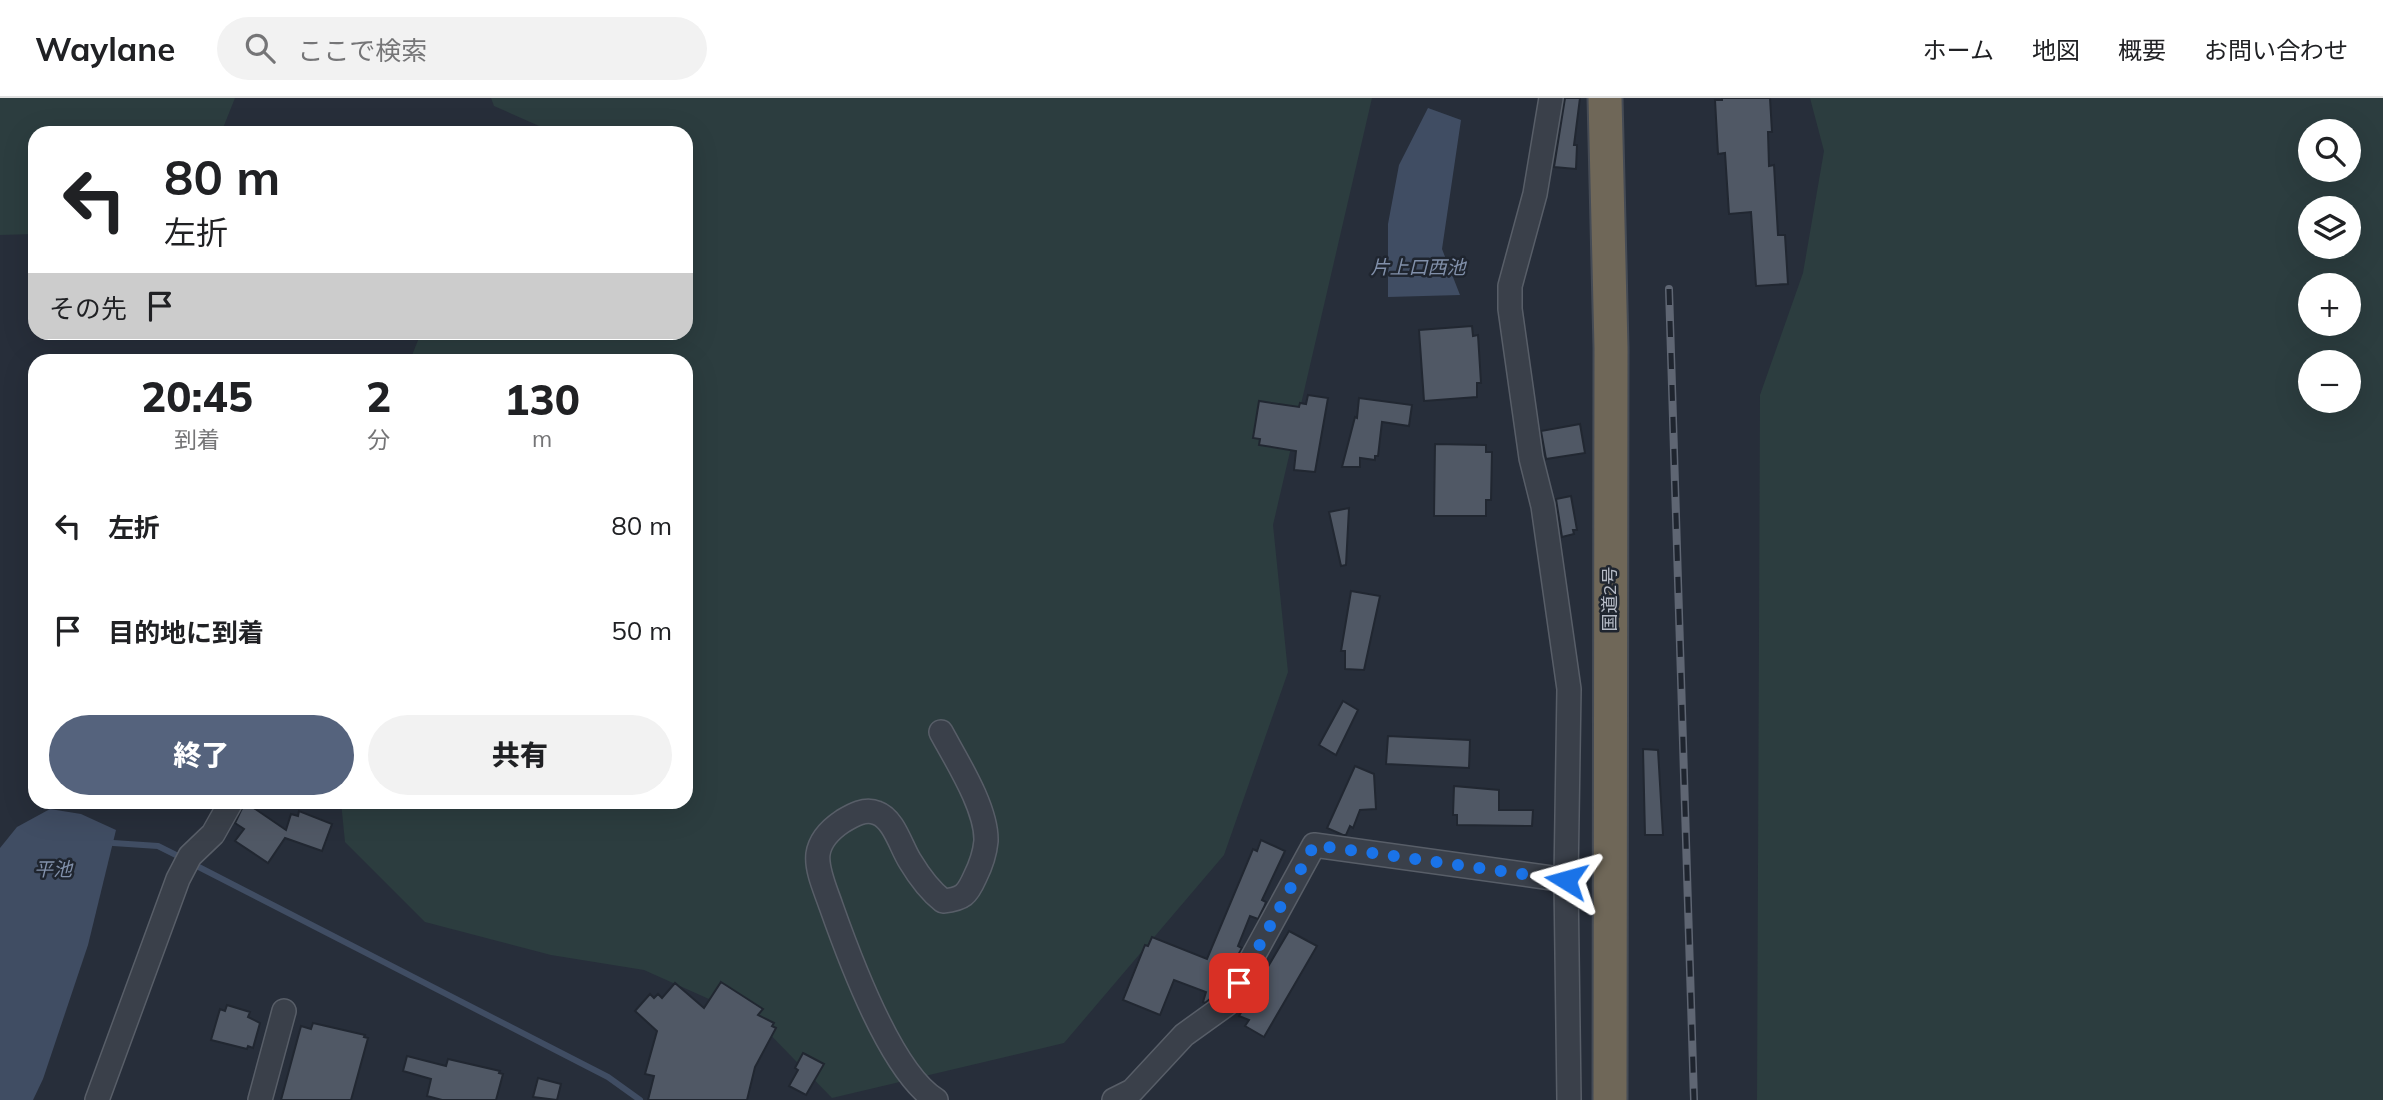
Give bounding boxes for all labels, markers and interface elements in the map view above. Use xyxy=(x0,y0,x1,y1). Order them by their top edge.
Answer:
search box xyxy=(217,17,707,80)
text: Waylane xyxy=(35,28,175,69)
icon: search xyxy=(241,29,279,67)
text: ここで検索 xyxy=(297,34,427,67)
text: ホーム xyxy=(1923,35,1994,65)
text: 地図 xyxy=(2032,35,2080,65)
text: 概要 xyxy=(2118,35,2166,65)
text: お問い合わせ xyxy=(2204,35,2348,65)
map controls xyxy=(2298,119,2361,413)
button: search xyxy=(2298,119,2361,182)
text: 80 m xyxy=(164,146,280,207)
icon: left xyxy=(49,154,140,245)
button: layers xyxy=(2298,196,2361,259)
text: 左折 xyxy=(164,212,228,252)
water label: 片上口西池 xyxy=(1370,255,1467,279)
button: + xyxy=(2298,273,2361,336)
icon: arrive xyxy=(141,287,179,325)
text: その先 xyxy=(49,292,127,325)
button: − xyxy=(2298,350,2361,413)
text: 20:45 xyxy=(141,370,253,423)
text: 2 xyxy=(366,370,391,423)
text: 130 xyxy=(504,373,580,426)
text: m xyxy=(532,424,552,453)
text: 到着 xyxy=(174,425,220,454)
text: 分 xyxy=(367,425,390,454)
icon: left xyxy=(49,507,87,545)
text: 80 m xyxy=(611,509,672,542)
text: 左折 xyxy=(108,511,160,544)
street label: 国道2号 xyxy=(1598,567,1621,631)
icon: arrive xyxy=(49,612,87,650)
text: 50 m xyxy=(611,614,672,647)
text: 目的地に到着 xyxy=(108,616,264,649)
button: 終了 xyxy=(49,715,354,795)
button: 共有 xyxy=(368,715,672,795)
position arrow xyxy=(1529,843,1603,917)
water label: 平池 xyxy=(34,857,74,881)
pin xyxy=(1209,953,1269,1013)
icon: arrive xyxy=(1220,964,1258,1002)

